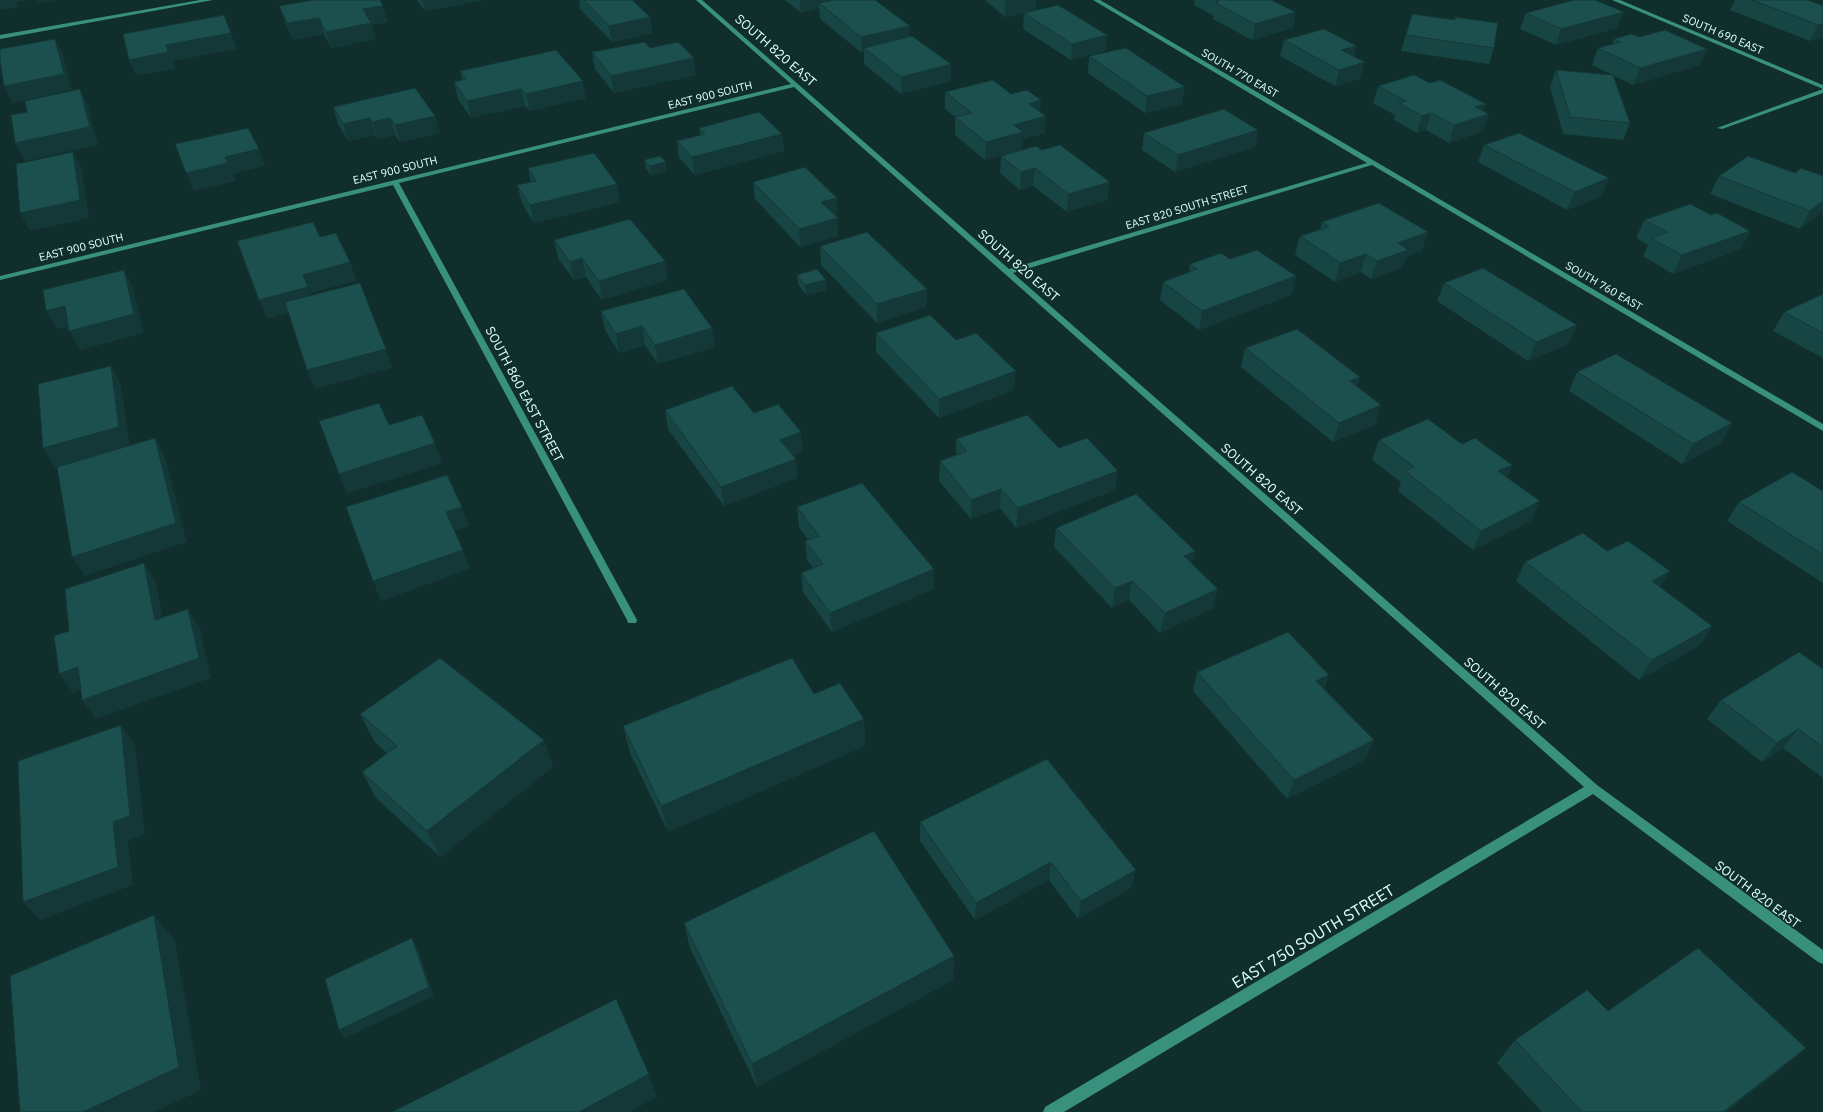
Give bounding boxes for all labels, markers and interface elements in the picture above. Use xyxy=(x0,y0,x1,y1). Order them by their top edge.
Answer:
street label: SOUTH 820 EAST xyxy=(731,10,820,91)
street label: SOUTH 690 EAST xyxy=(1680,11,1766,58)
street label: SOUTH 770 EAST xyxy=(1199,45,1282,101)
street label: EAST 900 SOUTH xyxy=(666,78,754,112)
street label: EAST 900 SOUTH xyxy=(351,153,439,187)
street label: EAST 820 SOUTH STREET xyxy=(1124,181,1251,232)
street label: SOUTH 820 EAST xyxy=(974,225,1063,306)
street label: EAST 900 SOUTH xyxy=(37,230,125,264)
street label: SOUTH 760 EAST xyxy=(1563,258,1646,314)
street label: SOUTH 860 EAST STREET xyxy=(482,323,568,465)
street label: SOUTH 820 EAST xyxy=(1217,439,1306,520)
street label: SOUTH 820 EAST xyxy=(1460,653,1549,734)
street label: SOUTH 820 EAST xyxy=(1712,857,1804,932)
street label: EAST 750 SOUTH STREET xyxy=(1228,879,1398,993)

